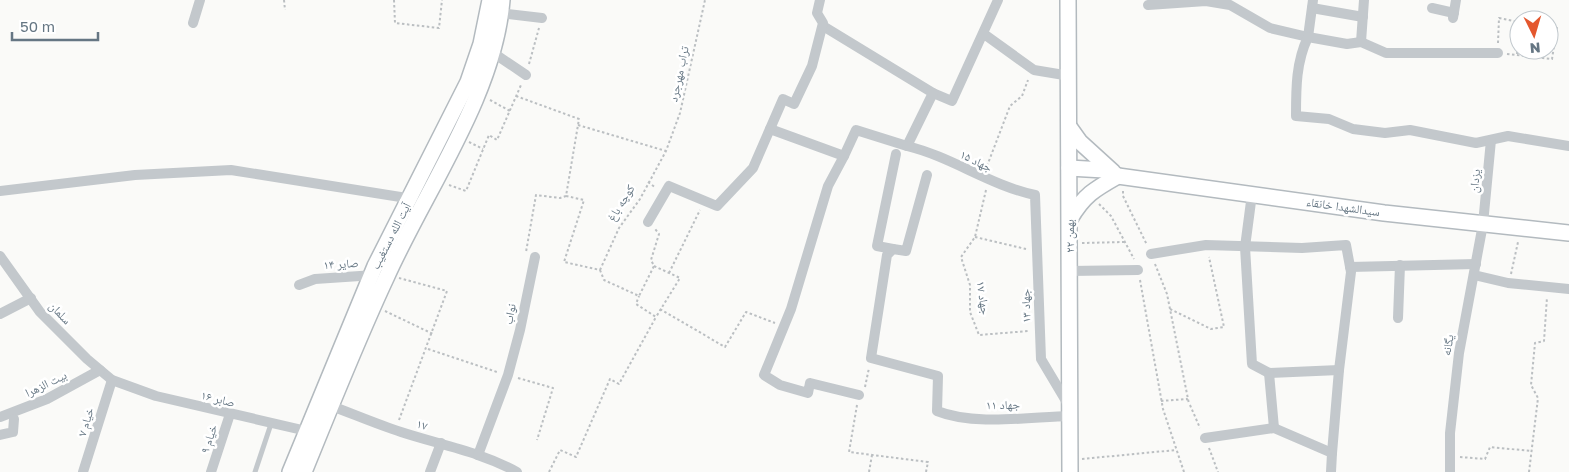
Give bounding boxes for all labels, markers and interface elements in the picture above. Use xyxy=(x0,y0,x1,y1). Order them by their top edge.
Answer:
scale bar xyxy=(12,10,99,42)
north arrow xyxy=(1509,10,1559,60)
text: 50 m xyxy=(20,17,55,35)
text: N xyxy=(1529,40,1541,57)
street label: تراب مهرجرد xyxy=(665,44,692,103)
street label: جهاد ۱۵ xyxy=(958,146,995,175)
street label: یزدان xyxy=(1466,168,1483,193)
street label: کوچه باغ xyxy=(604,182,638,224)
street label: سیدالشهدا خانقاء xyxy=(1305,194,1381,219)
street label: آیت الله دستغیب xyxy=(367,199,415,272)
street label: ۲۲ بهمن xyxy=(1062,219,1078,253)
street label: صایر ۱۴ xyxy=(323,255,359,272)
street label: جهاد ۱۷ xyxy=(973,280,994,316)
street label: جهاد ۱۳ xyxy=(1017,288,1034,323)
street label: سلمان xyxy=(46,298,75,327)
street label: نواب xyxy=(500,302,519,326)
street label: یگانه xyxy=(1438,333,1457,357)
street label: بیت الزهرا xyxy=(23,367,69,400)
street label: صابر ۱۶ xyxy=(200,387,237,410)
street label: جهاد ۱۱ xyxy=(986,397,1020,412)
street label: خیام ۷ xyxy=(74,405,98,438)
street label: ۱۷ xyxy=(415,416,430,433)
street label: خیام ۹ xyxy=(197,422,221,455)

